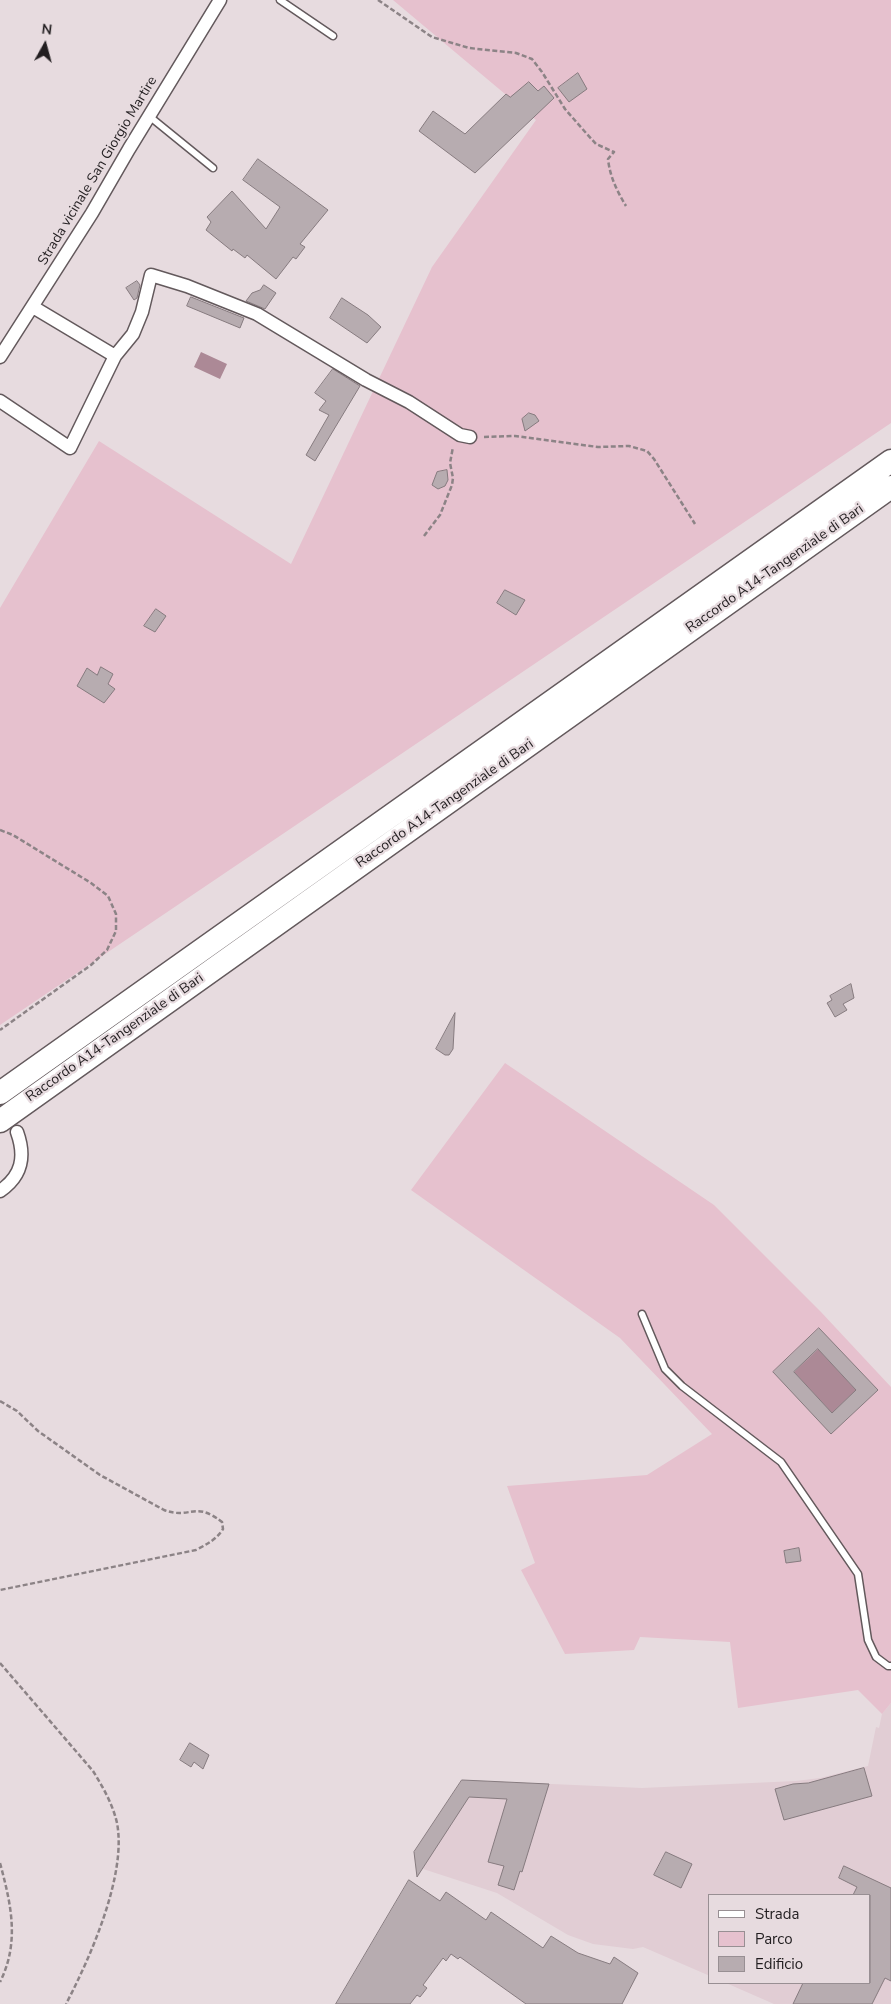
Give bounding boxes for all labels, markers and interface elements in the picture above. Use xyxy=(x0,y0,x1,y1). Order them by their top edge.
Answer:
north arrow xyxy=(20,20,70,70)
text: N xyxy=(41,20,53,40)
street label: Strada vicinale San Giorgio Martire xyxy=(35,73,161,269)
street label: Raccordo A14-Tangenziale di Bari xyxy=(683,501,867,637)
street label: Raccordo A14-Tangenziale di Bari xyxy=(353,736,537,872)
street label: Raccordo A14-Tangenziale di Bari xyxy=(23,970,207,1106)
legend xyxy=(708,1894,871,1984)
text: Strada xyxy=(755,1904,799,1924)
text: Parco xyxy=(755,1929,793,1949)
text: Edificio xyxy=(755,1954,803,1974)

